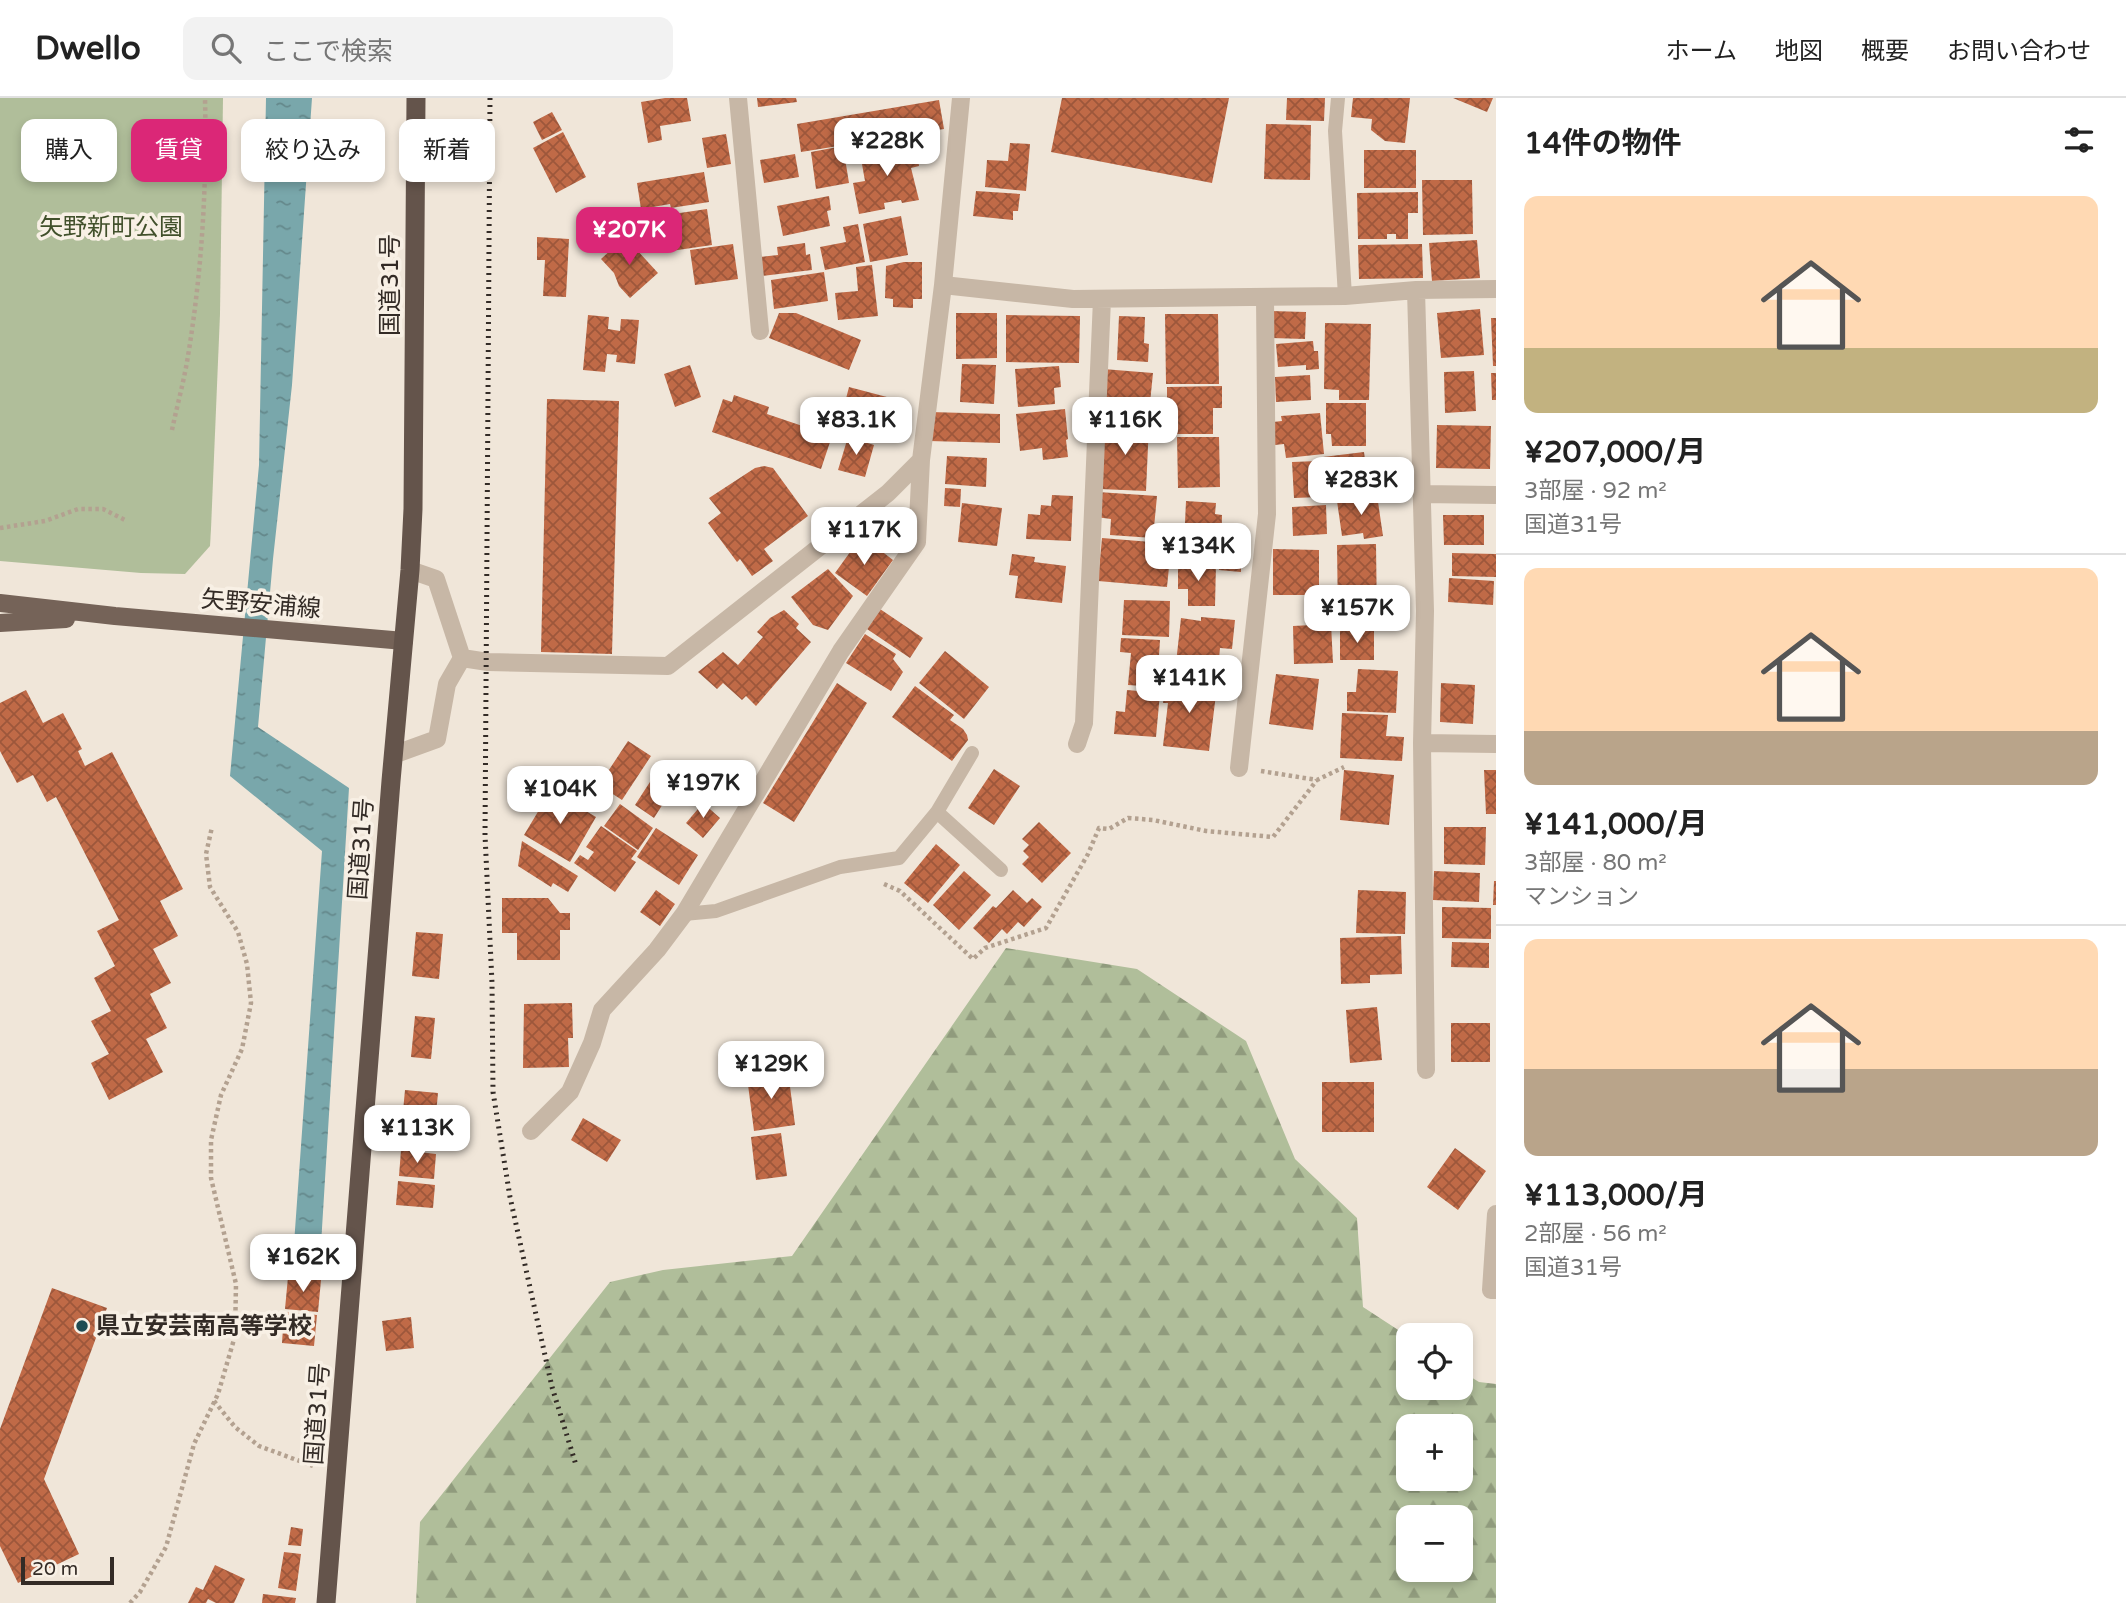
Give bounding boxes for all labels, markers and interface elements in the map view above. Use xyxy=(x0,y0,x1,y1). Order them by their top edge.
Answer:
search box xyxy=(183,17,673,80)
text: Dwello xyxy=(35,29,141,68)
icon: search xyxy=(207,29,245,67)
text: ここで検索 xyxy=(263,36,393,67)
text: ホーム xyxy=(1666,37,1737,66)
text: 地図 xyxy=(1775,37,1823,66)
text: 概要 xyxy=(1861,37,1909,66)
text: お問い合わせ xyxy=(1947,37,2091,66)
pin: ¥228K xyxy=(838,118,936,178)
chip: 購入 xyxy=(21,119,117,182)
chip: 賃貸 xyxy=(131,119,227,182)
chip: 絞り込み xyxy=(241,119,385,182)
chip: 新着 xyxy=(399,119,495,182)
icon: filters xyxy=(2060,121,2098,159)
text: 14件の物件 xyxy=(1524,125,1682,162)
text: ¥228K xyxy=(850,127,924,155)
pin: ¥207K xyxy=(580,208,678,267)
park label: 矢野新町公園 xyxy=(39,213,183,242)
text: ¥207K xyxy=(592,216,666,244)
street label: 国道31号 xyxy=(376,234,405,336)
icon: home xyxy=(1748,242,1874,368)
pin: ¥83.1K xyxy=(799,398,913,457)
pin: ¥116K xyxy=(1076,398,1174,457)
text: ¥83.1K xyxy=(816,406,896,434)
text: ¥116K xyxy=(1088,406,1162,434)
text: ¥207,000/月 xyxy=(1524,434,1706,471)
pin: ¥283K xyxy=(1312,458,1410,517)
text: ¥283K xyxy=(1324,466,1398,494)
text: 3部屋 · 92 m² xyxy=(1524,477,1667,505)
pin: ¥117K xyxy=(815,508,913,567)
text: 国道31号 xyxy=(1524,511,1622,539)
text: ¥117K xyxy=(827,516,901,544)
pin: ¥134K xyxy=(1149,524,1247,583)
text: ¥134K xyxy=(1161,532,1235,560)
street label: 矢野安浦線 xyxy=(200,585,322,624)
pin: ¥157K xyxy=(1308,586,1406,645)
text: ¥157K xyxy=(1320,594,1394,622)
icon: home xyxy=(1748,614,1874,740)
pin: ¥141K xyxy=(1140,656,1238,715)
text: ¥141K xyxy=(1152,664,1226,692)
pin: ¥197K xyxy=(654,760,752,820)
pin: ¥104K xyxy=(511,766,609,826)
text: ¥197K xyxy=(666,769,740,797)
text: ¥104K xyxy=(523,775,597,803)
street label: 国道31号 xyxy=(343,797,380,901)
text: ¥141,000/月 xyxy=(1524,806,1708,843)
text: 3部屋 · 80 m² xyxy=(1524,849,1667,877)
text: マンション xyxy=(1524,883,1639,911)
icon: home xyxy=(1748,985,1874,1111)
pin: ¥129K xyxy=(722,1042,820,1101)
text: ¥129K xyxy=(734,1050,808,1078)
pin: ¥113K xyxy=(368,1105,466,1165)
text: ¥113K xyxy=(380,1114,454,1142)
text: ¥113,000/月 xyxy=(1524,1177,1708,1214)
text: 2部屋 · 56 m² xyxy=(1524,1220,1667,1248)
pin: ¥162K xyxy=(254,1234,352,1294)
text: ¥162K xyxy=(266,1243,340,1271)
text: 国道31号 xyxy=(1524,1254,1622,1282)
place label: 県立安芸南高等学校 xyxy=(96,1312,312,1341)
marker: 県立安芸南高等学校 xyxy=(74,1318,90,1334)
map controls xyxy=(1396,1323,1473,1582)
button: locate xyxy=(1396,1323,1473,1400)
street label: 国道31号 xyxy=(299,1362,336,1466)
button: + xyxy=(1396,1414,1473,1491)
button: − xyxy=(1396,1505,1473,1582)
scale bar xyxy=(21,1554,114,1586)
text: 20 m xyxy=(32,1558,78,1580)

